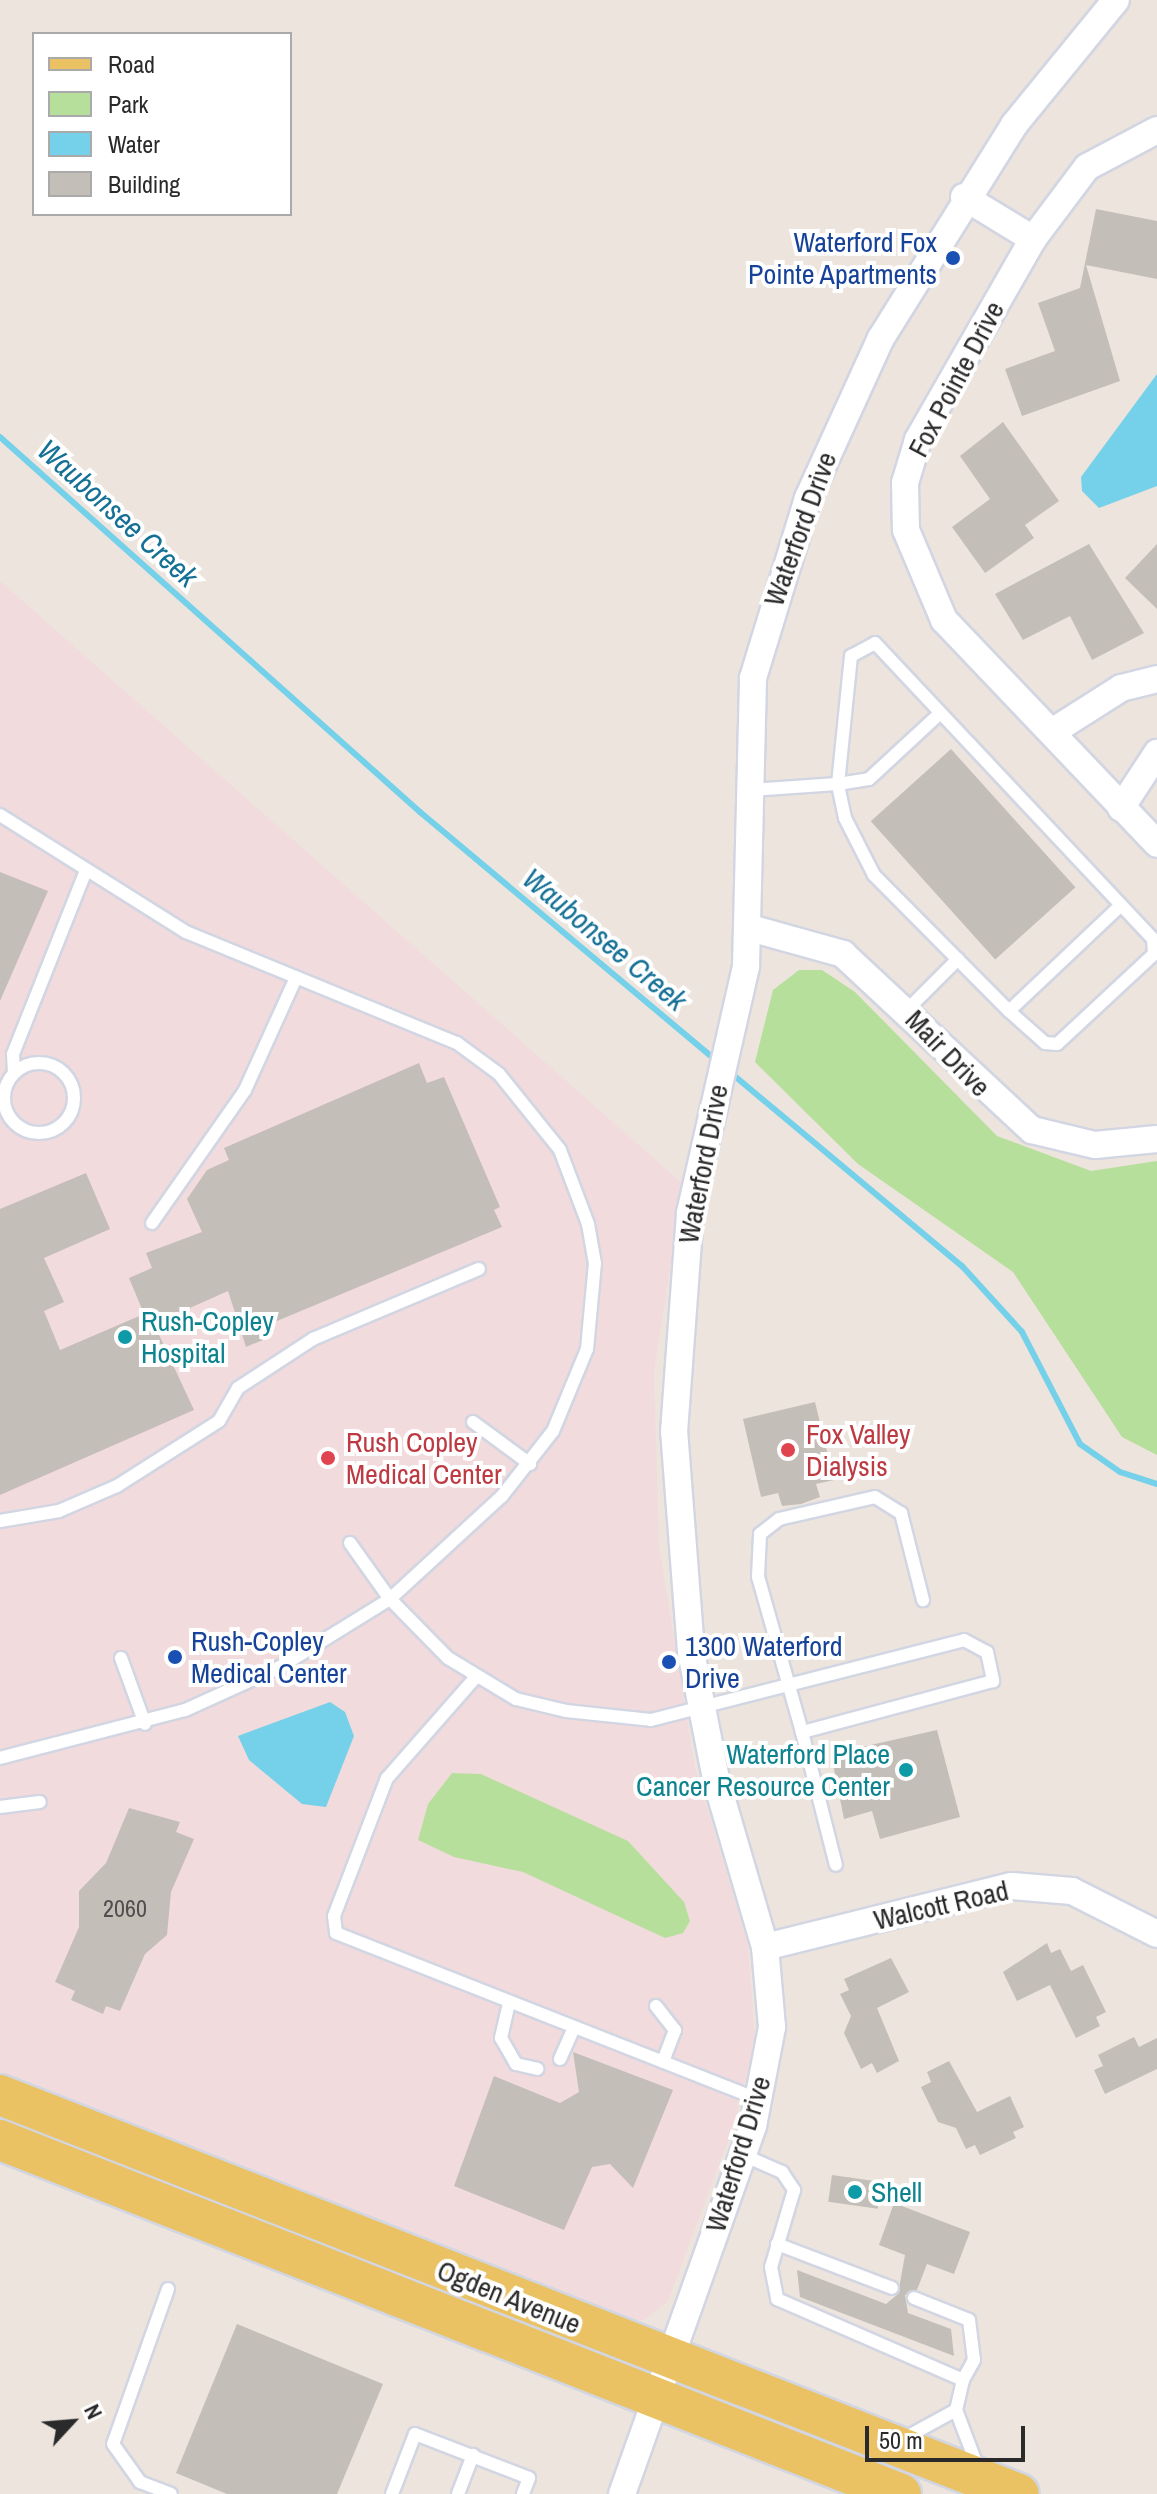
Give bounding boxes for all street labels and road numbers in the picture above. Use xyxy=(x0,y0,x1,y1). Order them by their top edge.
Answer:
street label: Fox Pointe Drive xyxy=(901,296,1011,462)
street label: Waterford Drive xyxy=(757,448,843,610)
street label: Mair Drive xyxy=(899,1003,997,1103)
street label: Waterford Drive xyxy=(671,1082,735,1246)
street label: Walcott Road xyxy=(870,1873,1012,1937)
street label: Waterford Drive xyxy=(698,2072,778,2236)
street label: Ogden Avenue xyxy=(432,2253,586,2341)

